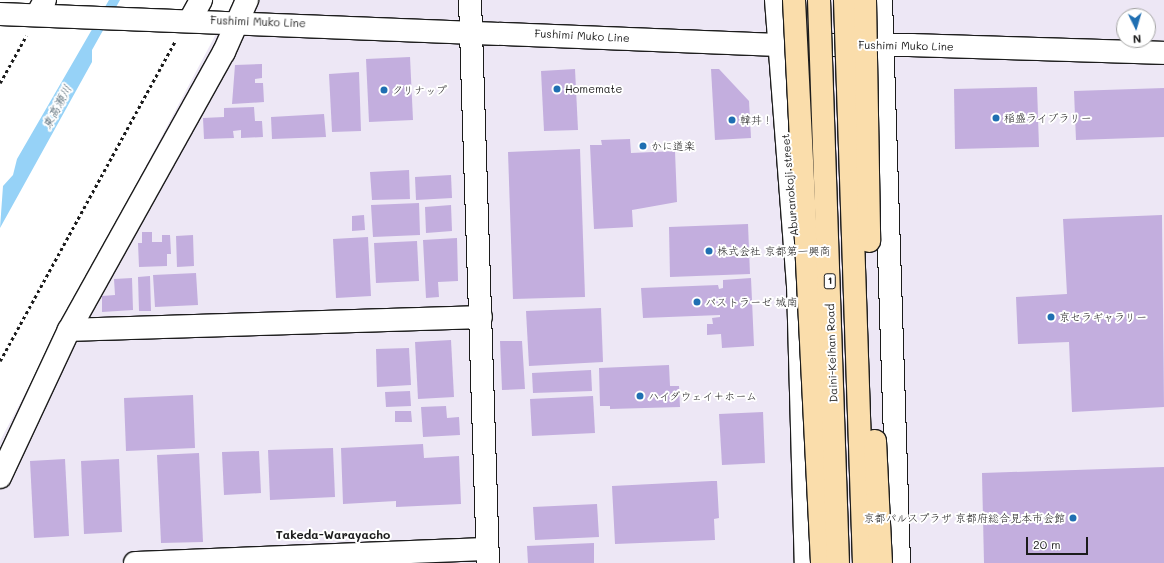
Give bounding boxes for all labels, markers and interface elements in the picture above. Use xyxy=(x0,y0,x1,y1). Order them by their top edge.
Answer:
north arrow xyxy=(1116,8,1156,48)
street label: Fushimi Muko Line xyxy=(210,14,306,30)
street label: Fushimi Muko Line xyxy=(534,27,630,45)
text: N xyxy=(1132,32,1142,47)
street label: Fushimi Muko Line xyxy=(858,39,954,53)
water label: 東高瀬川 xyxy=(39,82,75,132)
place label: Homemate xyxy=(565,82,622,96)
place label: クリナップ xyxy=(392,83,447,97)
marker: Homemate xyxy=(552,84,562,94)
marker: クリナップ xyxy=(379,85,389,95)
place label: 稲盛ライブラリー xyxy=(1004,111,1092,125)
place label: 韓丼！ xyxy=(740,113,773,127)
marker: 稲盛ライブラリー xyxy=(991,113,1001,123)
marker: 韓丼！ xyxy=(727,115,737,125)
street label: Aburanokoji street xyxy=(779,133,801,237)
place label: かに道楽 xyxy=(651,139,695,153)
marker: かに道楽 xyxy=(638,141,648,151)
place label: 株式会社 京都第一興商 xyxy=(717,244,831,258)
marker: 株式会社 京都第一興商 xyxy=(704,246,714,256)
road number: 1 xyxy=(823,273,837,289)
place label: パストラーゼ 城南 xyxy=(705,295,797,309)
marker: パストラーゼ 城南 xyxy=(692,297,702,307)
street label: Daini-Keihan Road xyxy=(824,303,840,403)
place label: 京セラギャラリー xyxy=(1059,310,1147,324)
marker: 京セラギャラリー xyxy=(1046,312,1056,322)
place label: ハイダウェイ＋ホーム xyxy=(648,389,758,403)
marker: ハイダウェイ＋ホーム xyxy=(635,391,645,401)
place label: 京都パルスプラザ 京都府総合見本市会館 xyxy=(863,511,1065,525)
marker: 京都パルスプラザ 京都府総合見本市会館 xyxy=(1068,513,1078,523)
district label: Takeda-Warayacho xyxy=(276,528,390,542)
scale bar xyxy=(1028,529,1090,555)
text: 20 m xyxy=(1033,536,1061,552)

